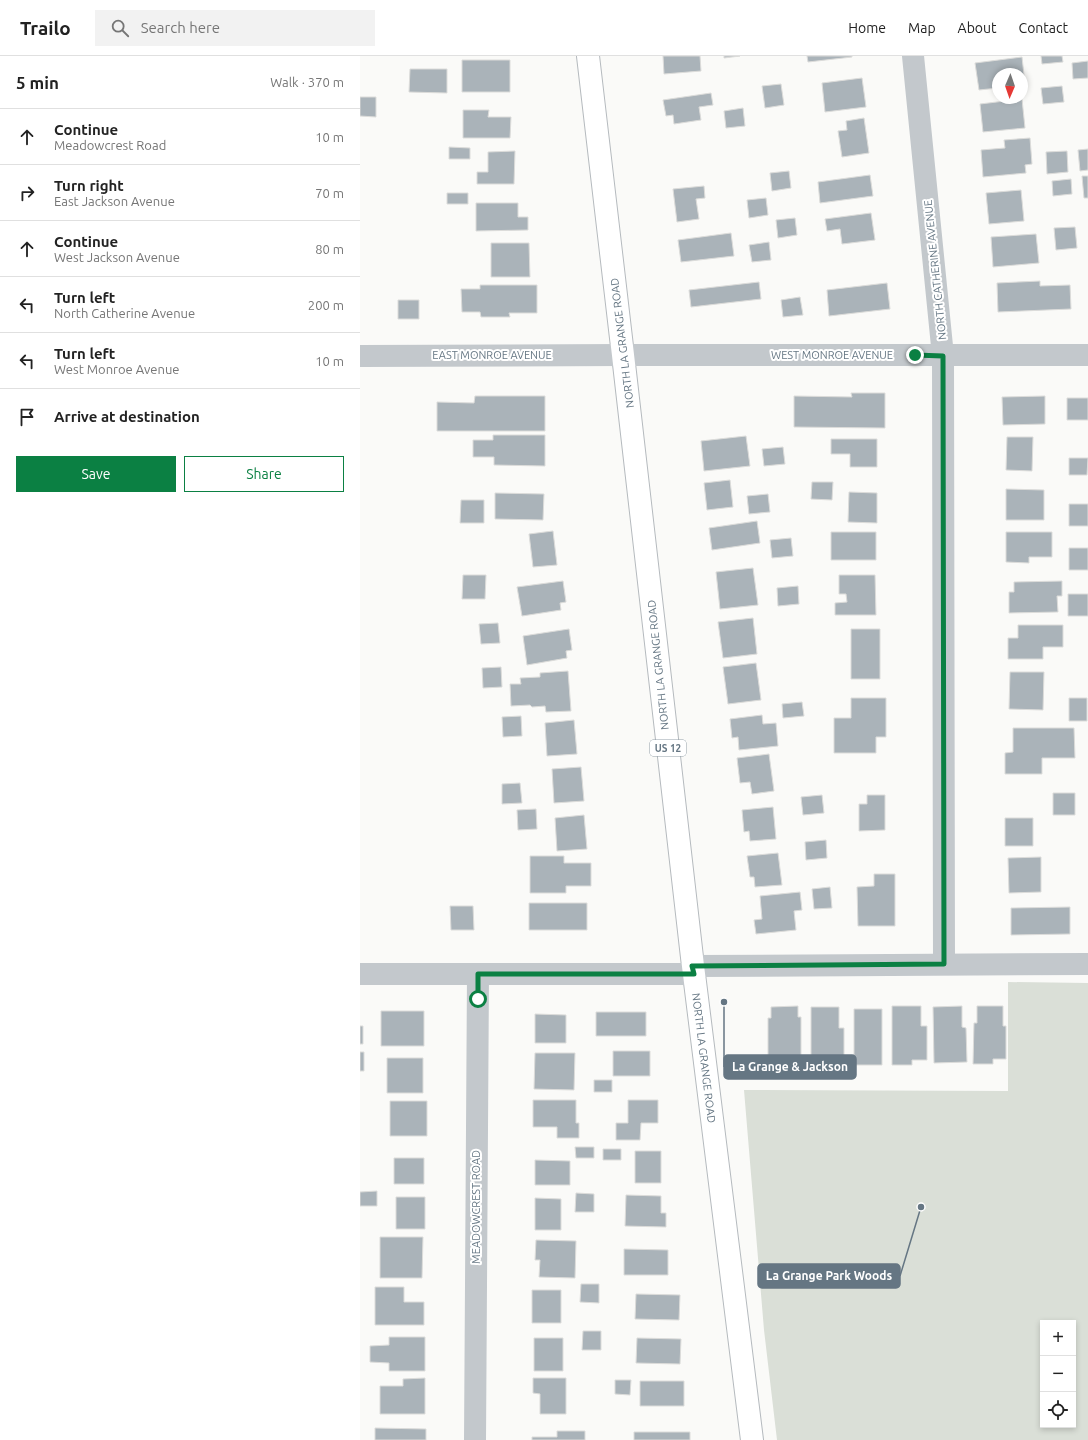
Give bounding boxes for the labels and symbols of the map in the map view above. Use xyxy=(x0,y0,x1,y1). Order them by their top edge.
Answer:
north arrow xyxy=(992,68,1028,104)
street label: NORTH CATHERINE AVENUE xyxy=(922,199,948,341)
street label: NORTH LA GRANGE ROAD xyxy=(608,277,636,409)
route end xyxy=(906,346,924,364)
street label: EAST MONROE AVENUE xyxy=(432,349,552,361)
street label: WEST MONROE AVENUE xyxy=(771,349,893,361)
street label: NORTH LA GRANGE ROAD xyxy=(645,599,671,731)
road number: US 12 xyxy=(650,740,686,756)
route start xyxy=(469,990,487,1008)
street label: NORTH LA GRANGE ROAD xyxy=(690,992,718,1124)
callout: La Grange & Jackson xyxy=(724,1055,856,1079)
text: La Grange & Jackson xyxy=(732,1060,848,1073)
street label: MEADOWCREST ROAD xyxy=(470,1150,482,1264)
callout: La Grange Park Woods xyxy=(758,1264,900,1288)
text: La Grange Park Woods xyxy=(766,1269,892,1282)

